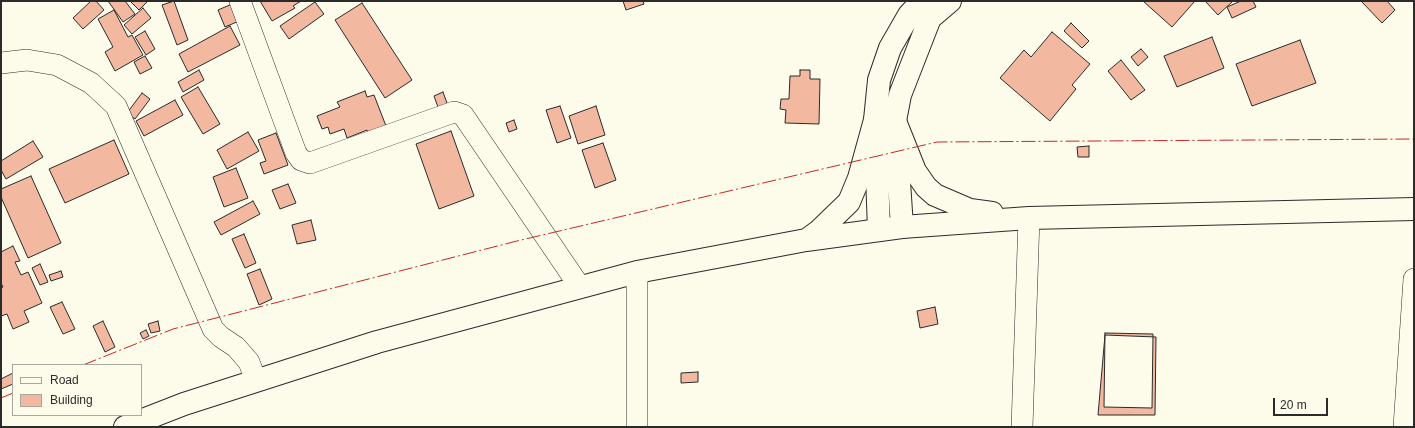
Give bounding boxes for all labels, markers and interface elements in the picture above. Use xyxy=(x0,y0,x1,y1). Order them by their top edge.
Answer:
legend xyxy=(12,364,142,416)
text: Road xyxy=(50,373,79,387)
scale bar xyxy=(1275,390,1330,416)
text: Building xyxy=(50,393,93,407)
text: 20 m xyxy=(1280,398,1307,412)

